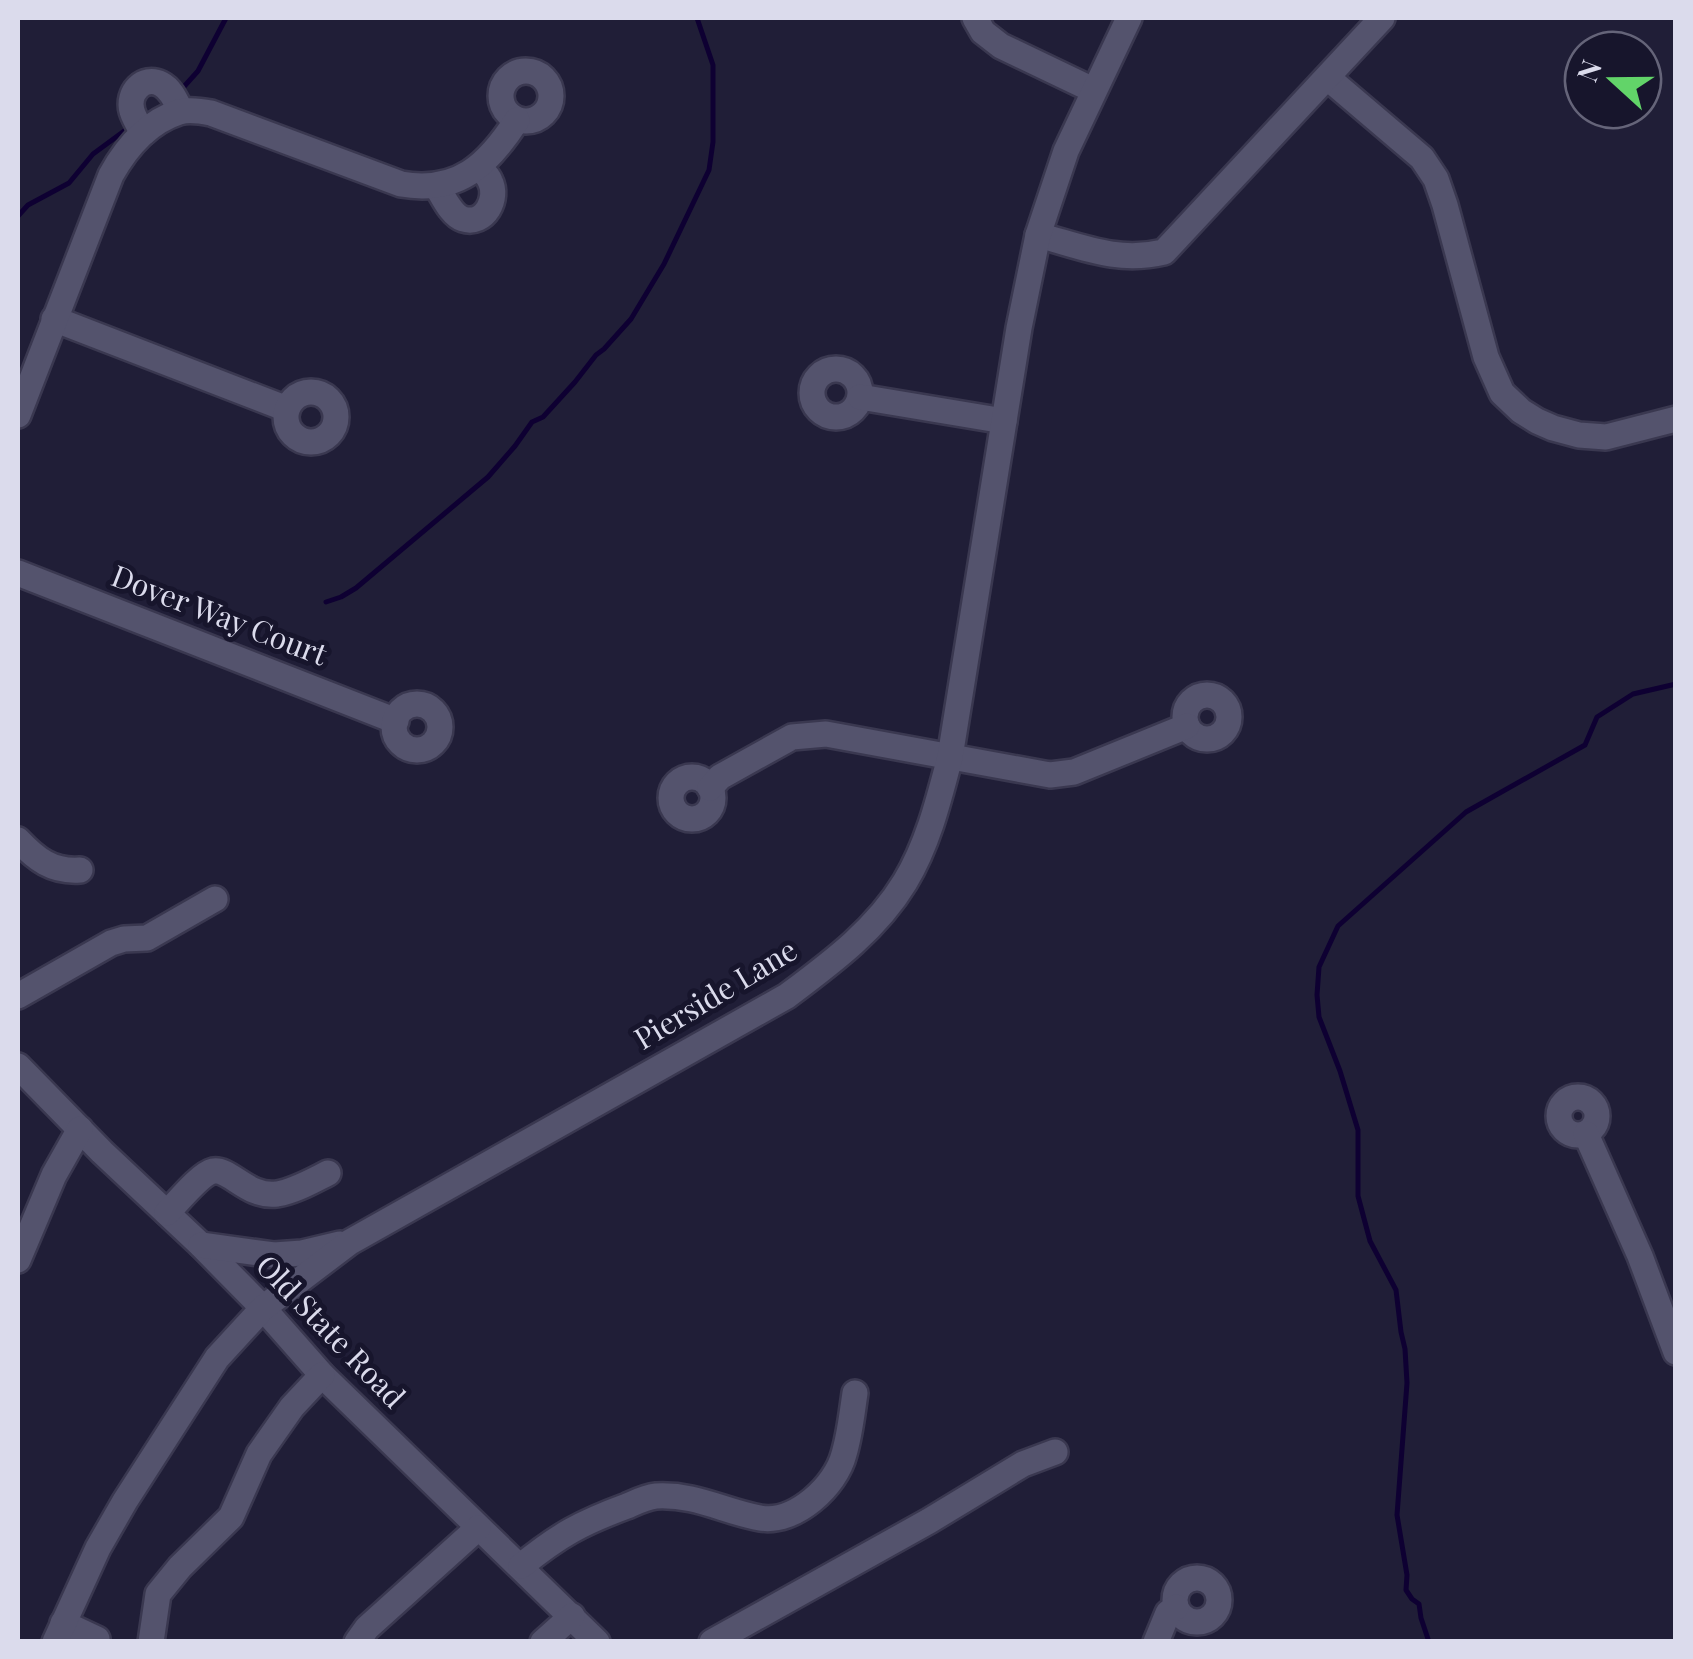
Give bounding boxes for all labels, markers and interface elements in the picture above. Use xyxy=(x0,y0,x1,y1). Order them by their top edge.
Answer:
north arrow xyxy=(1563,30,1663,130)
text: N xyxy=(1567,54,1609,87)
street label: Dover Way Court xyxy=(106,555,333,674)
street label: Pierside Lane xyxy=(626,929,804,1058)
street label: Old State Road xyxy=(248,1245,415,1416)

